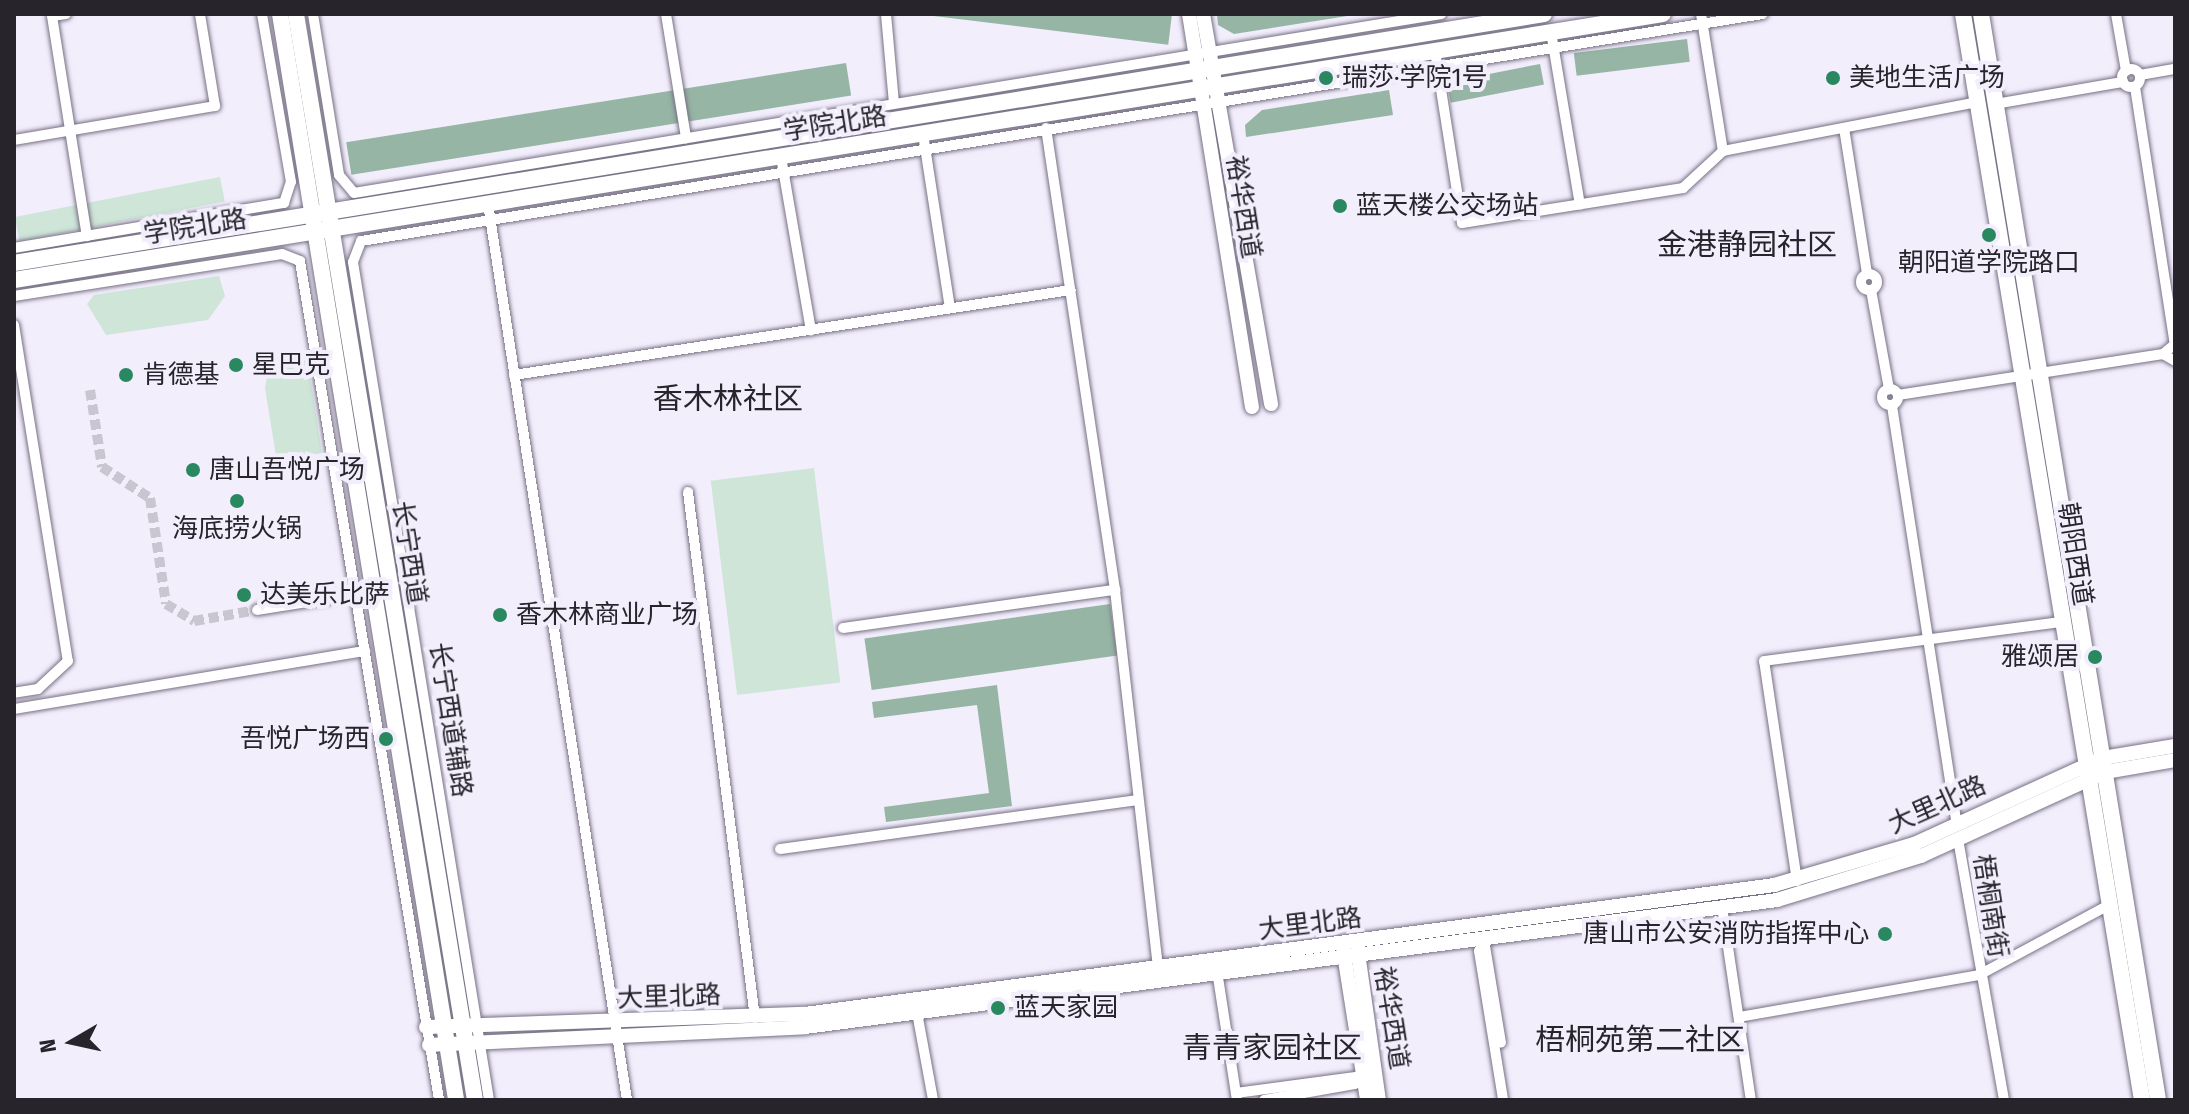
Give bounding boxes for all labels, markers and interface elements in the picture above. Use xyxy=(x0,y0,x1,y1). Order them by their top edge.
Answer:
place label: 瑞莎·学院1号 xyxy=(1342,62,1488,94)
place label: 美地生活广场 xyxy=(1849,62,2005,94)
marker: 瑞莎·学院1号 xyxy=(1317,69,1335,87)
marker: 美地生活广场 xyxy=(1824,69,1842,87)
street label: 学院北路 xyxy=(781,100,889,148)
street label: 裕华西道 xyxy=(1219,153,1267,261)
place label: 蓝天楼公交场站 xyxy=(1356,190,1538,222)
marker: 蓝天楼公交场站 xyxy=(1331,197,1349,215)
street label: 学院北路 xyxy=(141,203,249,251)
marker: 朝阳道学院路口 xyxy=(1980,226,1998,244)
district label: 金港静园社区 xyxy=(1657,227,1837,263)
place label: 朝阳道学院路口 xyxy=(1898,247,2080,279)
place label: 星巴克 xyxy=(252,349,330,381)
marker: 星巴克 xyxy=(227,356,245,374)
place label: 肯德基 xyxy=(142,359,220,391)
marker: 肯德基 xyxy=(117,366,135,384)
district label: 香木林社区 xyxy=(653,381,803,417)
place label: 唐山吾悦广场 xyxy=(209,454,365,486)
marker: 唐山吾悦广场 xyxy=(184,461,202,479)
marker: 海底捞火锅 xyxy=(228,492,246,510)
street label: 长宁西道 xyxy=(385,499,433,607)
street label: 朝阳西道 xyxy=(2051,500,2099,608)
place label: 海底捞火锅 xyxy=(172,513,302,545)
place label: 达美乐比萨 xyxy=(260,579,390,611)
marker: 达美乐比萨 xyxy=(235,586,253,604)
place label: 香木林商业广场 xyxy=(516,599,698,631)
marker: 香木林商业广场 xyxy=(491,606,509,624)
street label: 长宁西道辅路 xyxy=(422,641,478,799)
place label: 雅颂居 xyxy=(2001,641,2079,673)
marker: 雅颂居 xyxy=(2086,648,2104,666)
place label: 吾悦广场西 xyxy=(240,723,370,755)
marker: 吾悦广场西 xyxy=(377,730,395,748)
street label: 大里北路 xyxy=(1883,770,1991,840)
street label: 梧桐南街 xyxy=(1966,852,2014,960)
street label: 大里北路 xyxy=(1256,902,1364,946)
place label: 唐山市公安消防指挥中心 xyxy=(1583,918,1869,950)
marker: 唐山市公安消防指挥中心 xyxy=(1876,925,1894,943)
street label: 裕华西道 xyxy=(1367,964,1415,1072)
street label: 大里北路 xyxy=(616,980,722,1014)
place label: 蓝天家园 xyxy=(1014,992,1118,1024)
marker: 蓝天家园 xyxy=(989,999,1007,1017)
north arrow xyxy=(32,1002,112,1082)
district label: 梧桐苑第二社区 xyxy=(1535,1022,1745,1058)
district label: 青青家园社区 xyxy=(1182,1030,1362,1066)
text: N xyxy=(33,1037,62,1054)

